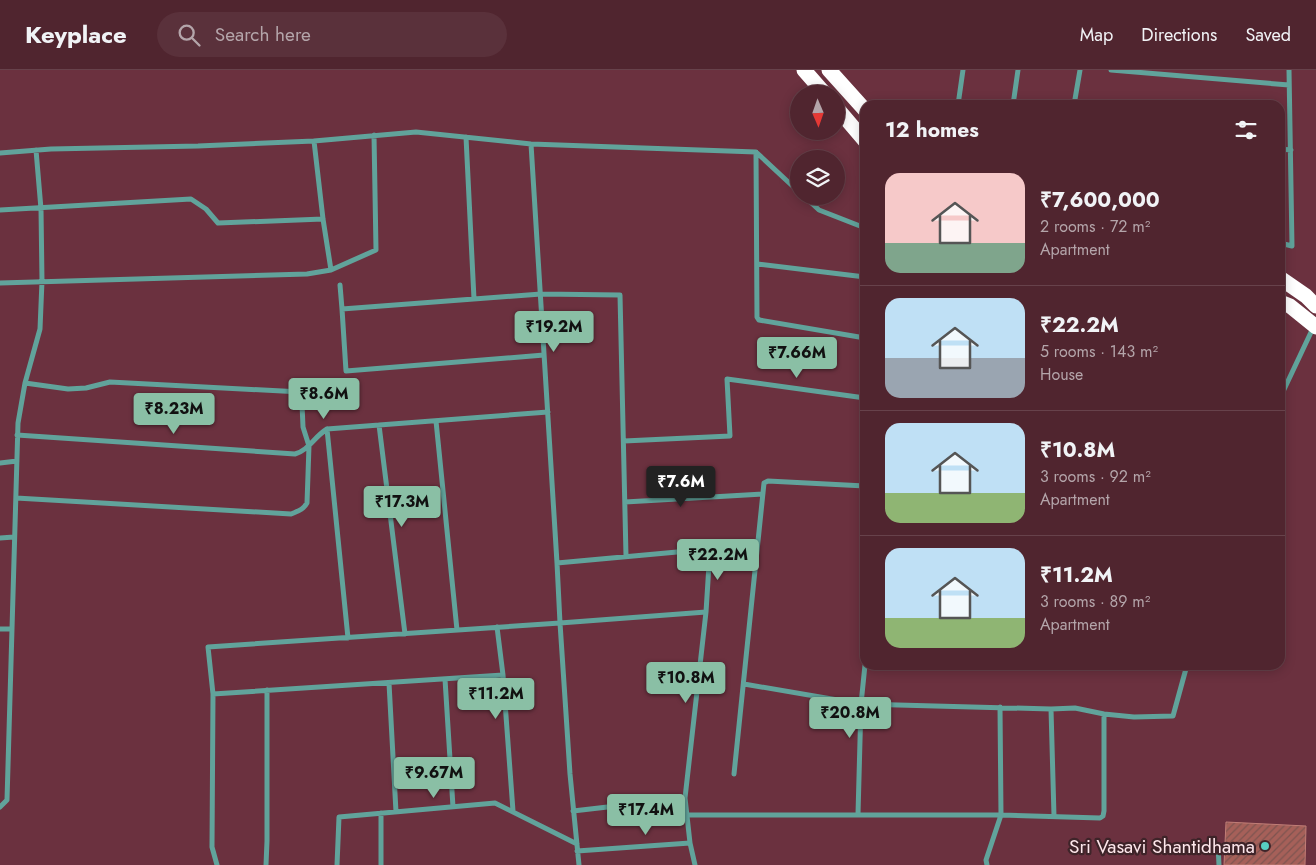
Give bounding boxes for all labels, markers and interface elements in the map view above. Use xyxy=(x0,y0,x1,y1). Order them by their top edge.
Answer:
search box xyxy=(157,12,507,57)
text: Keyplace xyxy=(25,17,127,52)
icon: search xyxy=(175,21,203,49)
text: Search here xyxy=(215,21,311,48)
text: Map xyxy=(1080,22,1113,48)
text: Directions xyxy=(1141,22,1217,48)
text: Saved xyxy=(1245,22,1291,48)
north arrow xyxy=(790,85,845,140)
map controls xyxy=(790,85,845,205)
text: 12 homes xyxy=(885,115,979,145)
icon: filters xyxy=(1232,116,1260,144)
button: layers xyxy=(790,150,845,205)
text: ₹7,600,000 xyxy=(1040,185,1160,215)
icon: home xyxy=(925,193,985,253)
text: 2 rooms · 72 m² xyxy=(1040,215,1150,238)
text: Apartment xyxy=(1040,238,1110,261)
pin: ₹19.2M xyxy=(513,310,595,353)
text: ₹22.2M xyxy=(1040,310,1119,340)
text: ₹19.2M xyxy=(526,315,582,338)
icon: home xyxy=(925,318,985,378)
pin: ₹7.66M xyxy=(756,336,838,379)
text: 5 rooms · 143 m² xyxy=(1040,340,1158,363)
text: ₹7.66M xyxy=(768,341,826,364)
text: House xyxy=(1040,363,1083,386)
pin: ₹8.6M xyxy=(289,378,359,420)
text: ₹8.6M xyxy=(299,382,349,405)
pin: ₹8.23M xyxy=(133,392,215,435)
text: ₹8.23M xyxy=(145,397,203,420)
text: ₹10.8M xyxy=(1040,435,1115,465)
icon: home xyxy=(925,443,985,503)
text: 3 rooms · 92 m² xyxy=(1040,465,1151,488)
pin: ₹7.6M xyxy=(646,466,716,508)
text: ₹7.6M xyxy=(657,470,705,493)
pin: ₹17.3M xyxy=(361,486,443,528)
text: Apartment xyxy=(1040,488,1110,511)
text: ₹17.3M xyxy=(375,490,429,513)
pin: ₹22.2M xyxy=(677,538,759,581)
text: ₹22.2M xyxy=(688,543,748,566)
text: ₹11.2M xyxy=(1040,560,1113,590)
icon: home xyxy=(925,568,985,628)
text: 3 rooms · 89 m² xyxy=(1040,590,1150,613)
text: Apartment xyxy=(1040,613,1110,636)
pin: ₹10.8M xyxy=(645,662,727,704)
text: ₹10.8M xyxy=(657,666,715,689)
pin: ₹11.2M xyxy=(455,678,537,720)
text: ₹11.2M xyxy=(468,682,524,705)
pin: ₹20.8M xyxy=(809,696,891,739)
text: ₹20.8M xyxy=(820,701,880,724)
pin: ₹9.67M xyxy=(393,756,475,799)
text: ₹9.67M xyxy=(405,761,463,784)
pin: ₹17.4M xyxy=(605,794,687,836)
text: ₹17.4M xyxy=(618,798,674,821)
place label: Sri Vasavi Shantidhama xyxy=(1069,833,1255,860)
marker: Sri Vasavi Shantidhama xyxy=(1259,840,1271,852)

